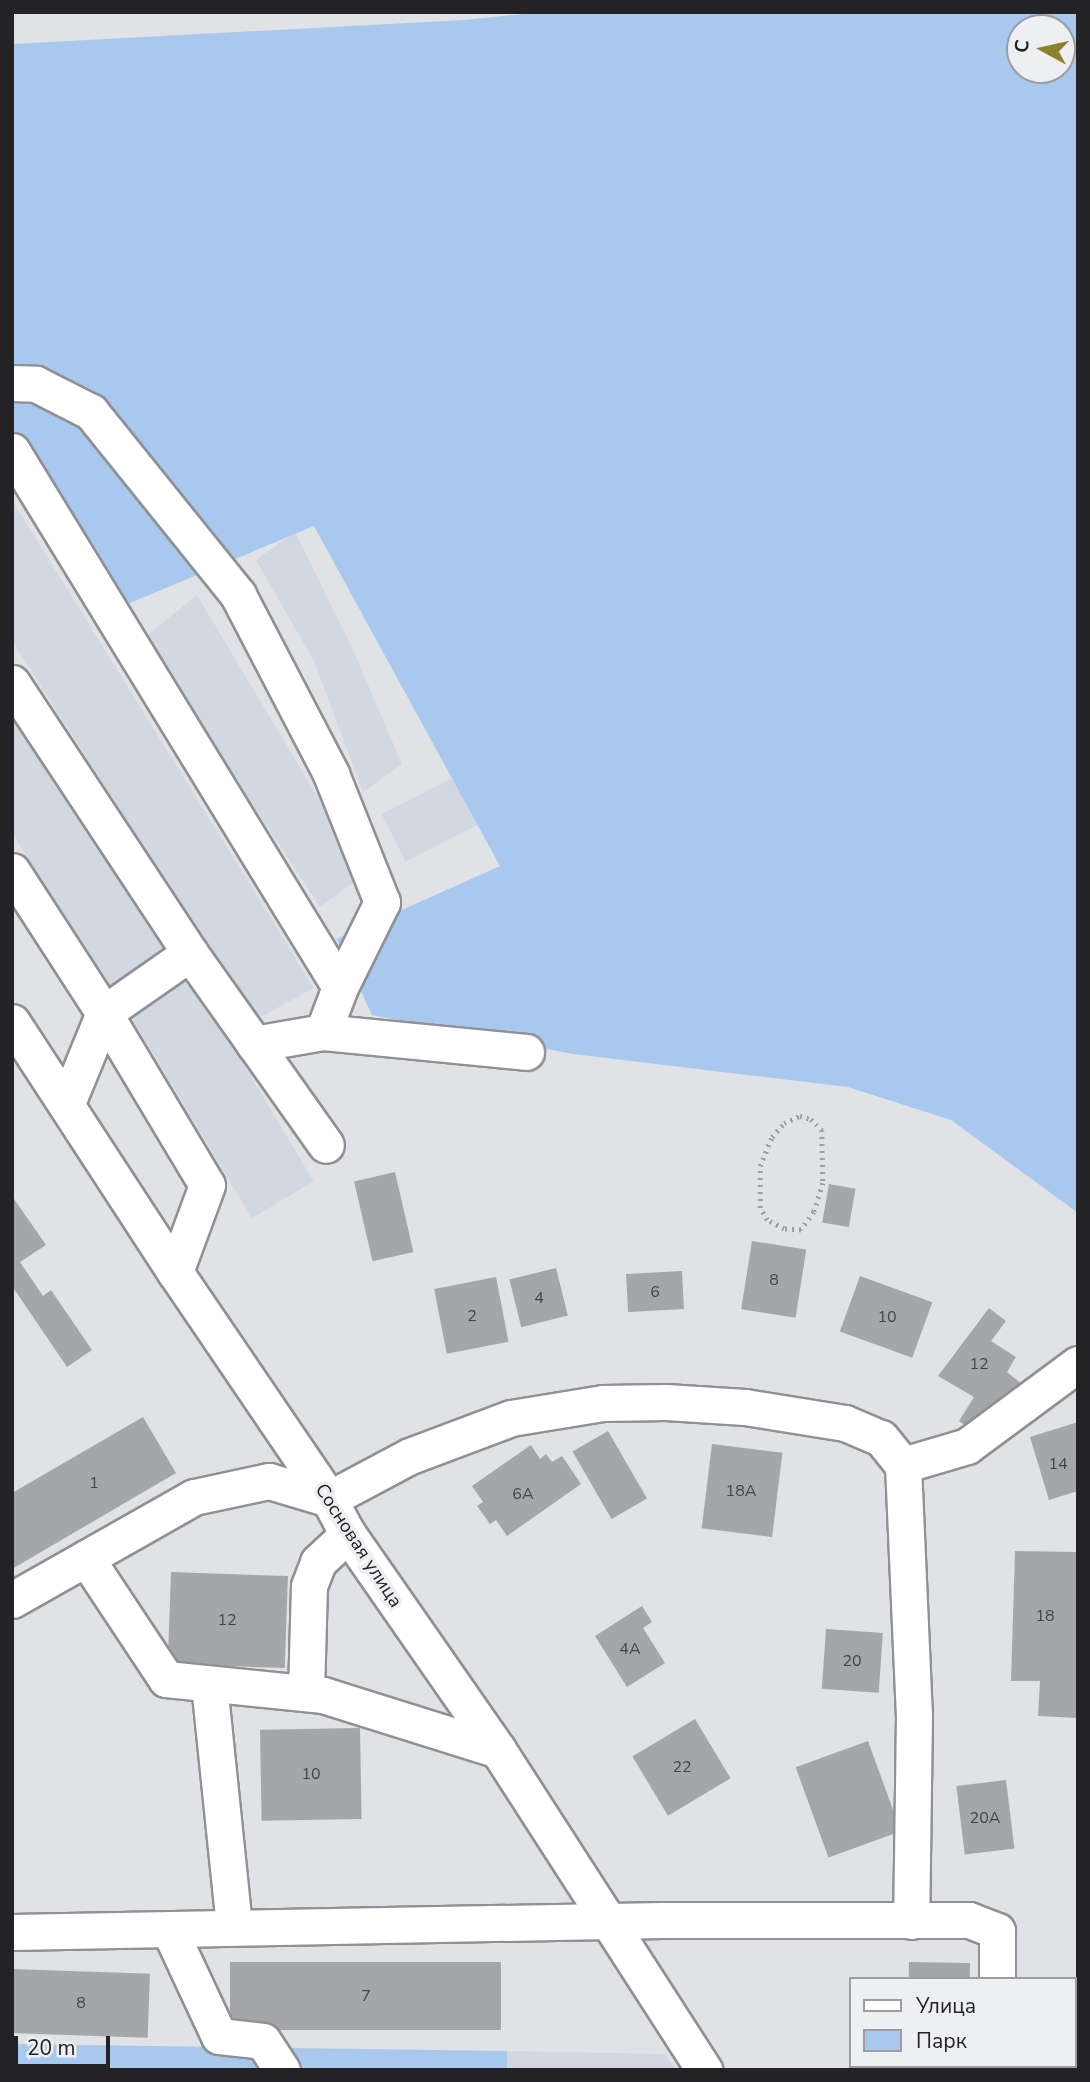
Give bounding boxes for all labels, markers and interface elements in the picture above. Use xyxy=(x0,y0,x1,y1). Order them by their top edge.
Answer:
north arrow xyxy=(1006,14,1076,84)
text: С xyxy=(1008,38,1036,55)
house number: 8 xyxy=(769,1270,779,1290)
house number: 6 xyxy=(650,1282,660,1302)
house number: 4 xyxy=(534,1288,544,1308)
house number: 2 xyxy=(467,1306,477,1326)
house number: 10 xyxy=(877,1307,897,1327)
house number: 12 xyxy=(969,1354,989,1374)
house number: 14 xyxy=(1048,1454,1068,1474)
house number: 1 xyxy=(89,1473,99,1493)
street label: Сосновая улица xyxy=(309,1480,407,1612)
house number: 18А xyxy=(726,1481,756,1501)
house number: 6А xyxy=(512,1484,534,1504)
house number: 18 xyxy=(1035,1606,1055,1626)
house number: 12 xyxy=(217,1610,237,1630)
house number: 4А xyxy=(619,1639,641,1659)
house number: 20 xyxy=(842,1651,862,1671)
house number: 22 xyxy=(672,1757,692,1777)
house number: 10 xyxy=(301,1764,321,1784)
house number: 20А xyxy=(970,1808,1000,1828)
legend xyxy=(848,1977,1076,2068)
house number: 7 xyxy=(361,1986,371,2006)
text: Улица xyxy=(916,1992,976,2020)
house number: 8 xyxy=(76,1993,86,2013)
scale bar xyxy=(18,2022,114,2066)
text: Парк xyxy=(916,2027,967,2055)
text: 20 m xyxy=(27,2034,76,2062)

